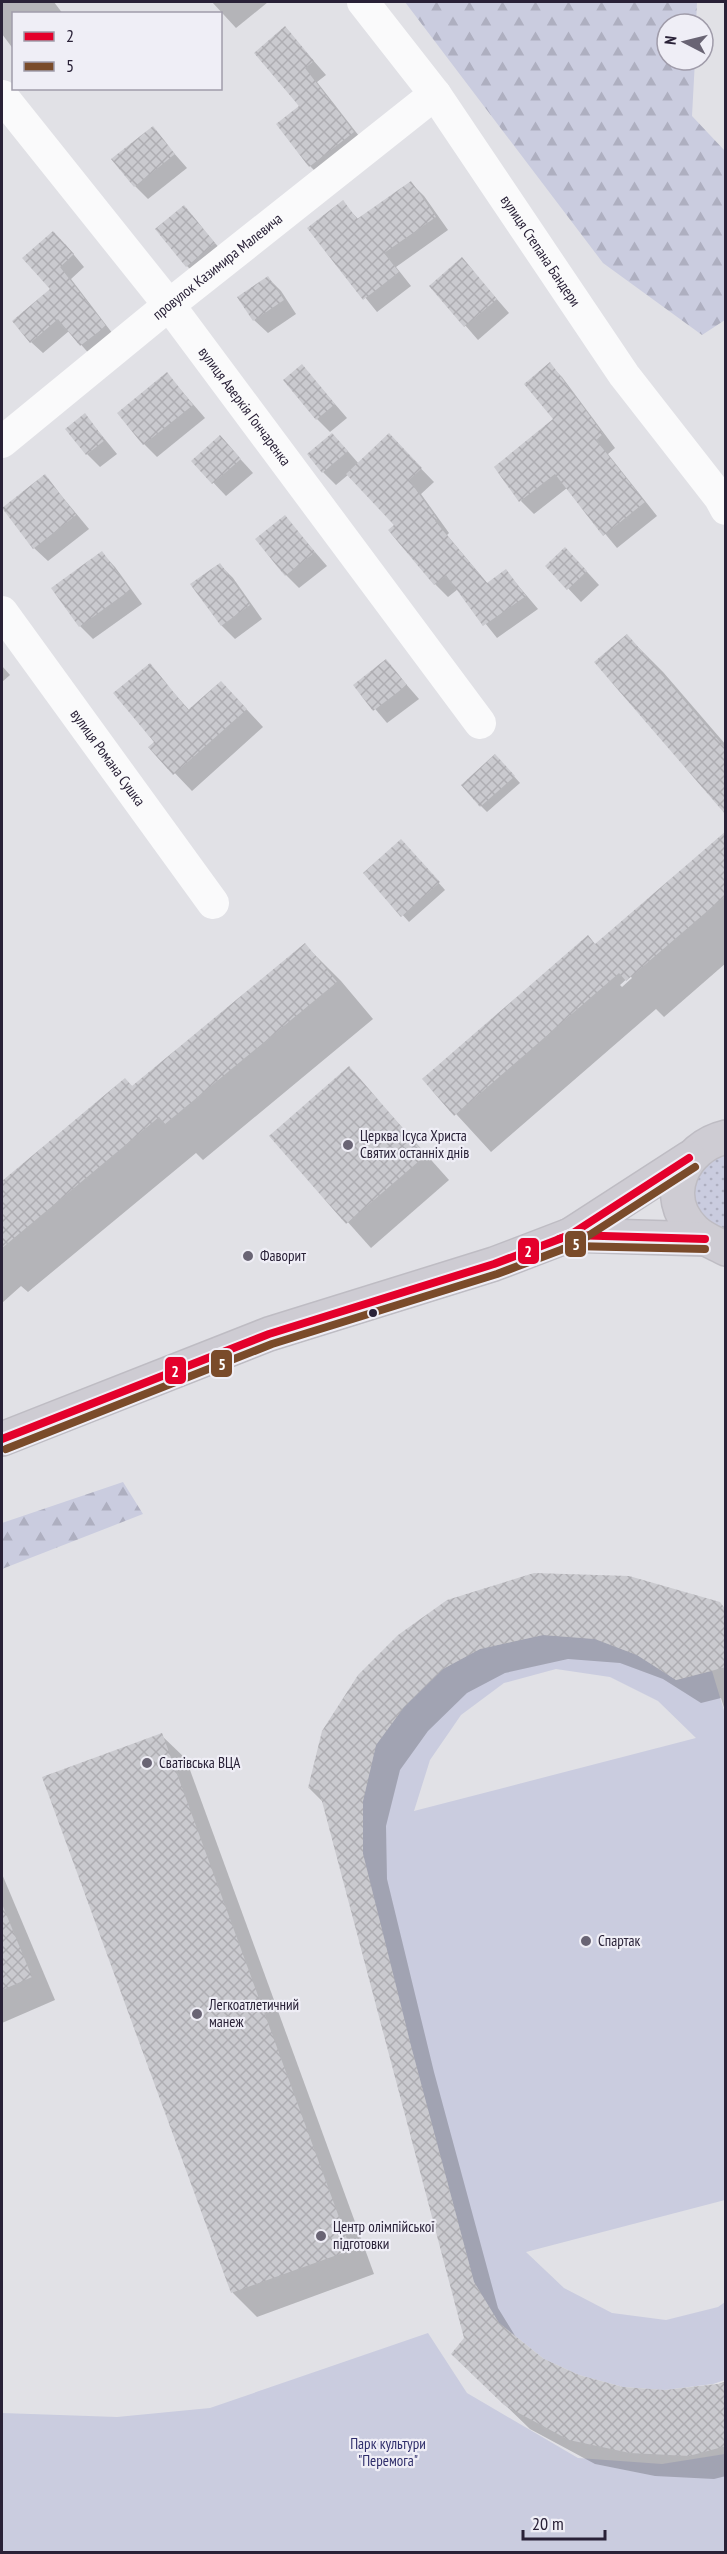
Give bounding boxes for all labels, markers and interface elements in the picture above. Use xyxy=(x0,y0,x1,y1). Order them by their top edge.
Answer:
legend xyxy=(12,12,222,90)
north arrow xyxy=(655,12,715,72)
text: 2 xyxy=(66,24,74,47)
text: N xyxy=(660,35,681,46)
text: 5 xyxy=(66,54,74,77)
street label: вулиця Степана Бандери xyxy=(497,191,585,310)
street label: провулок Казимира Малевича xyxy=(149,209,286,324)
street label: вулиця Аверкія Гончаренка xyxy=(194,343,295,469)
street label: вулиця Романа Сушка xyxy=(67,705,150,810)
place label: Церква Ісуса Христа Святих останніх днів xyxy=(360,1126,469,1162)
marker: Церква Ісуса Христа Святих останніх днів xyxy=(341,1138,355,1152)
line badge: 5 xyxy=(564,1230,587,1258)
text: 5 xyxy=(572,1234,580,1254)
line badge: 2 xyxy=(517,1237,540,1265)
text: 2 xyxy=(524,1241,532,1261)
place label: Фаворит xyxy=(260,1246,306,1265)
marker: Фаворит xyxy=(241,1249,255,1263)
unlabelled marker xyxy=(367,1307,379,1319)
line badge: 5 xyxy=(210,1349,233,1378)
text: 5 xyxy=(218,1354,226,1374)
line badge: 2 xyxy=(164,1356,187,1385)
text: 2 xyxy=(171,1361,179,1381)
place label: Сватівська ВЦА xyxy=(159,1753,241,1772)
marker: Сватівська ВЦА xyxy=(140,1756,154,1770)
place label: Спартак xyxy=(598,1931,640,1950)
marker: Спартак xyxy=(579,1934,593,1948)
place label: Легкоатлетичний манеж xyxy=(208,1995,299,2031)
marker: Легкоатлетичний манеж xyxy=(190,2007,204,2021)
place label: Центр олімпійської підготовки xyxy=(333,2217,435,2253)
marker: Центр олімпійської підготовки xyxy=(314,2229,328,2243)
park label: Парк культури "Перемога" xyxy=(350,2434,426,2470)
scale bar xyxy=(523,2503,606,2541)
text: 20 m xyxy=(532,2512,564,2535)

